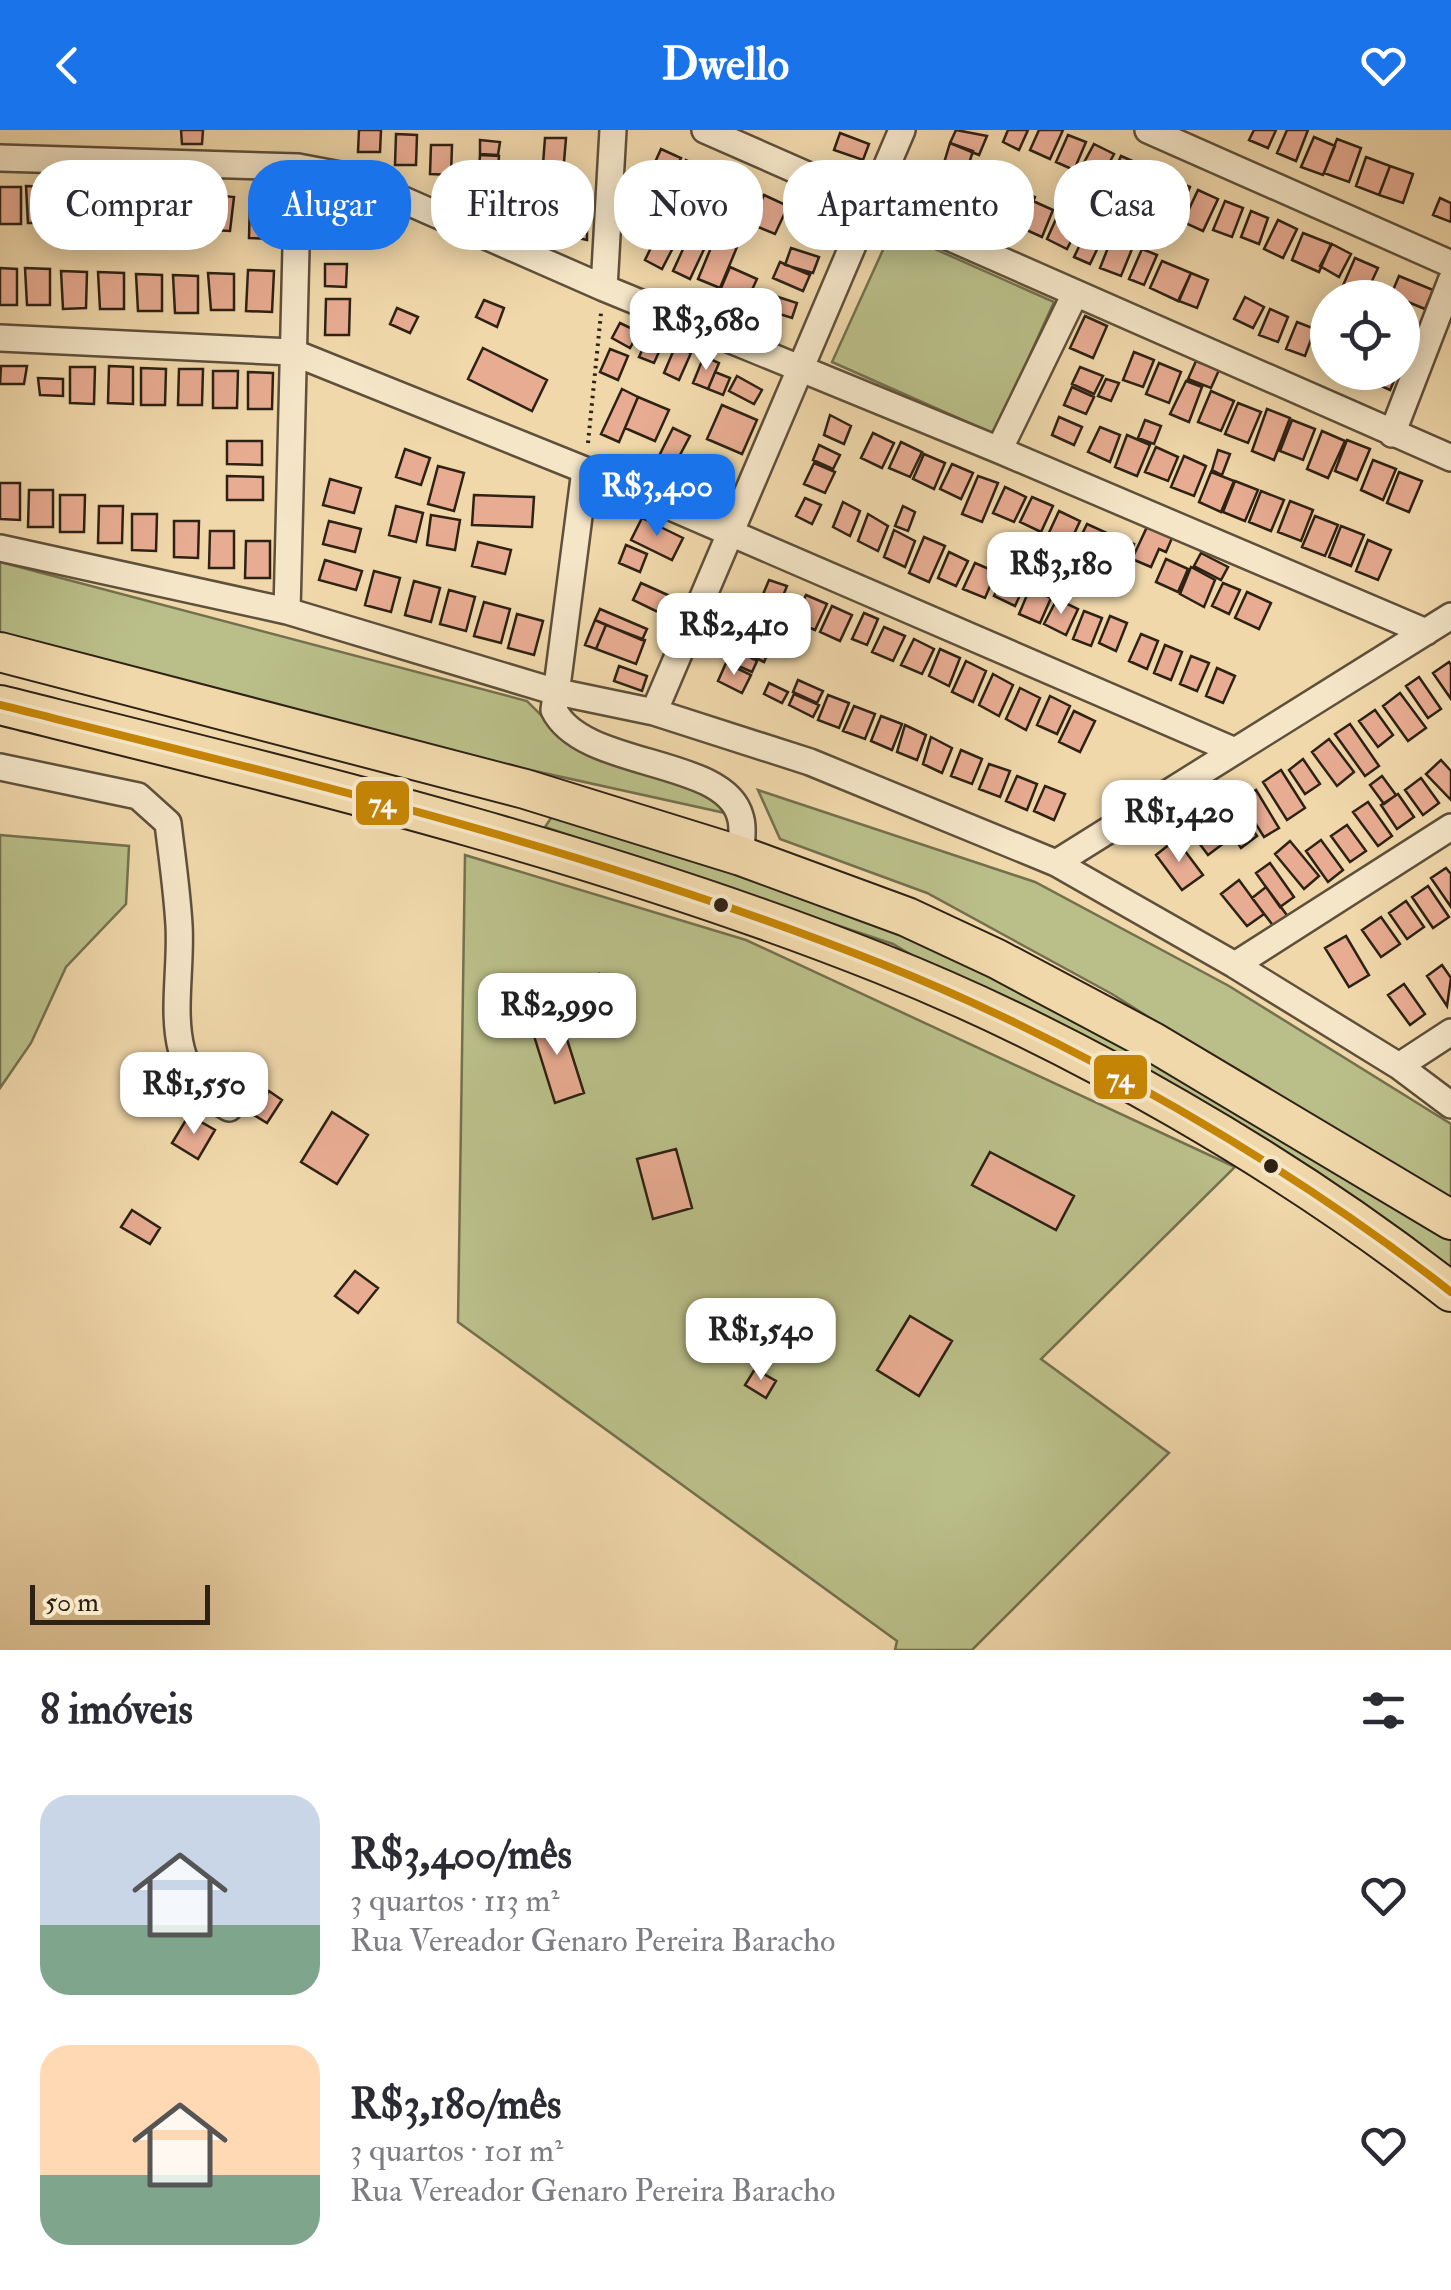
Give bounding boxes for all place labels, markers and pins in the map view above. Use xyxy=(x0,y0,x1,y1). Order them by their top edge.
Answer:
pin: R$3,680 xyxy=(614,288,798,373)
pin: R$3,400 xyxy=(565,454,749,539)
pin: R$3,180 xyxy=(969,532,1153,617)
pin: R$2,410 xyxy=(642,593,826,678)
pin: R$1,420 xyxy=(1087,780,1271,865)
unlabelled marker xyxy=(711,895,731,915)
pin: R$2,990 xyxy=(465,973,649,1058)
pin: R$1,550 xyxy=(102,1052,286,1137)
unlabelled marker xyxy=(1261,1156,1281,1176)
pin: R$1,540 xyxy=(669,1298,853,1383)

